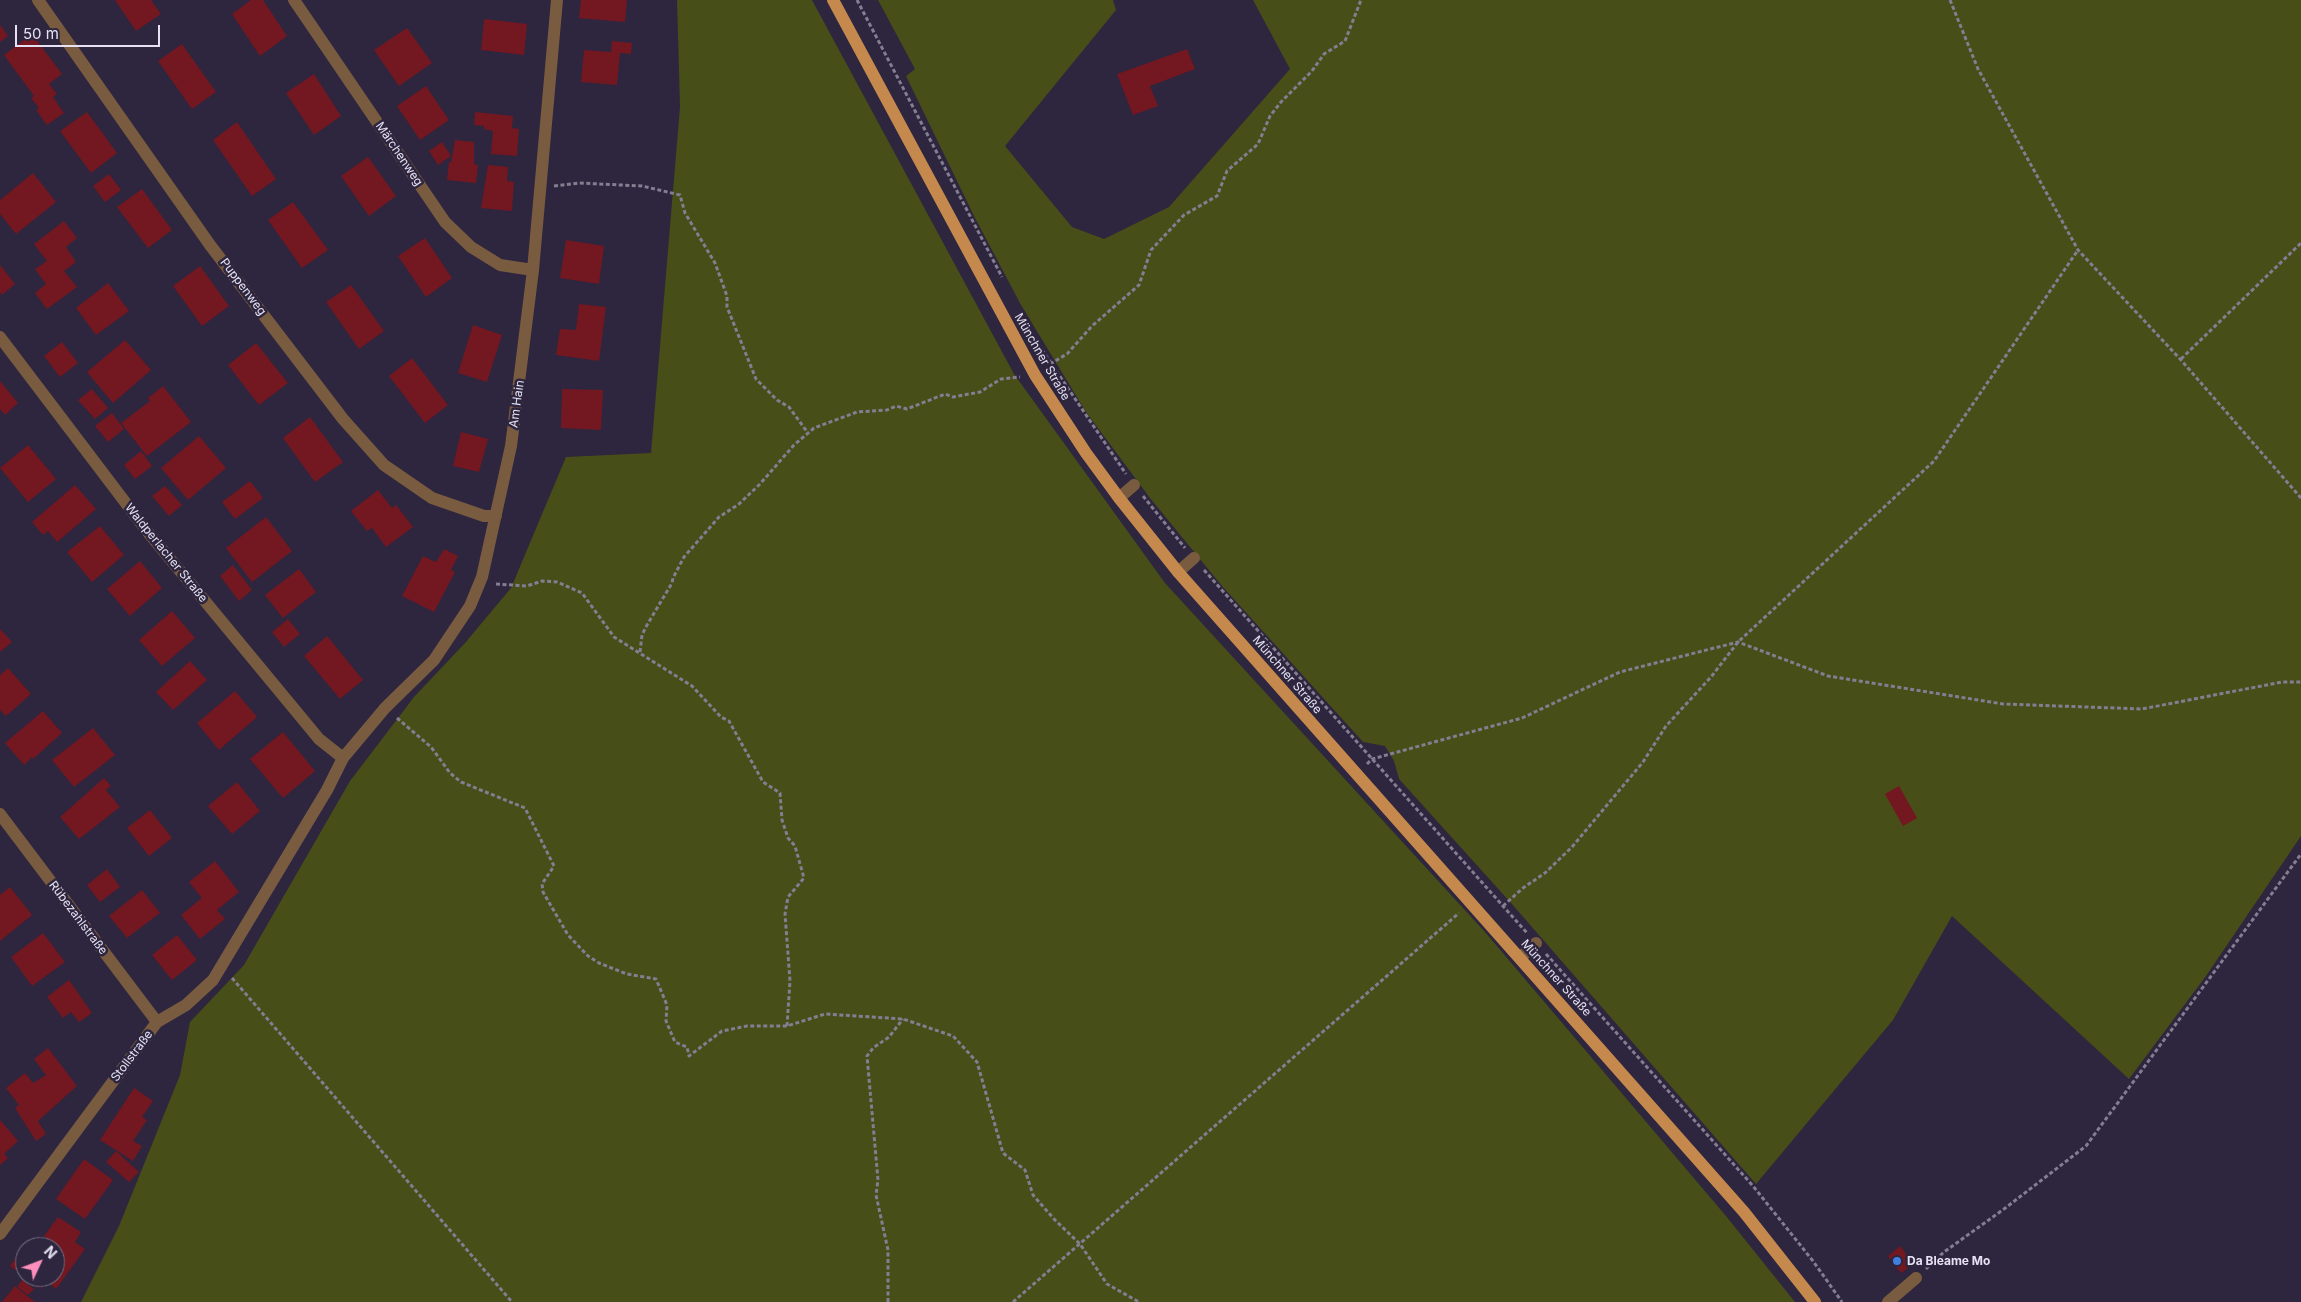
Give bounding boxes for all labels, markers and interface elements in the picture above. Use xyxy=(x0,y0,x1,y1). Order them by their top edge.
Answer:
scale bar xyxy=(18,15,162,47)
text: 50 m xyxy=(23,24,59,43)
street label: Märchenweg xyxy=(372,119,426,189)
street label: Puppenweg xyxy=(217,256,269,318)
street label: Münchner Straße xyxy=(1011,311,1073,403)
street label: Am Hain xyxy=(507,379,527,429)
street label: Waldperlacher Straße xyxy=(122,501,210,605)
street label: Münchner Straße xyxy=(1249,633,1325,717)
street label: Rübezahlstraße xyxy=(46,878,110,958)
street label: Münchner Straße xyxy=(1518,937,1594,1019)
street label: Stollstraße xyxy=(108,1028,156,1084)
north arrow xyxy=(15,1237,65,1287)
text: N xyxy=(41,1242,60,1262)
place label: Da Bleame Mo xyxy=(1907,1254,1990,1268)
marker: Da Bleame Mo xyxy=(1891,1255,1903,1267)

